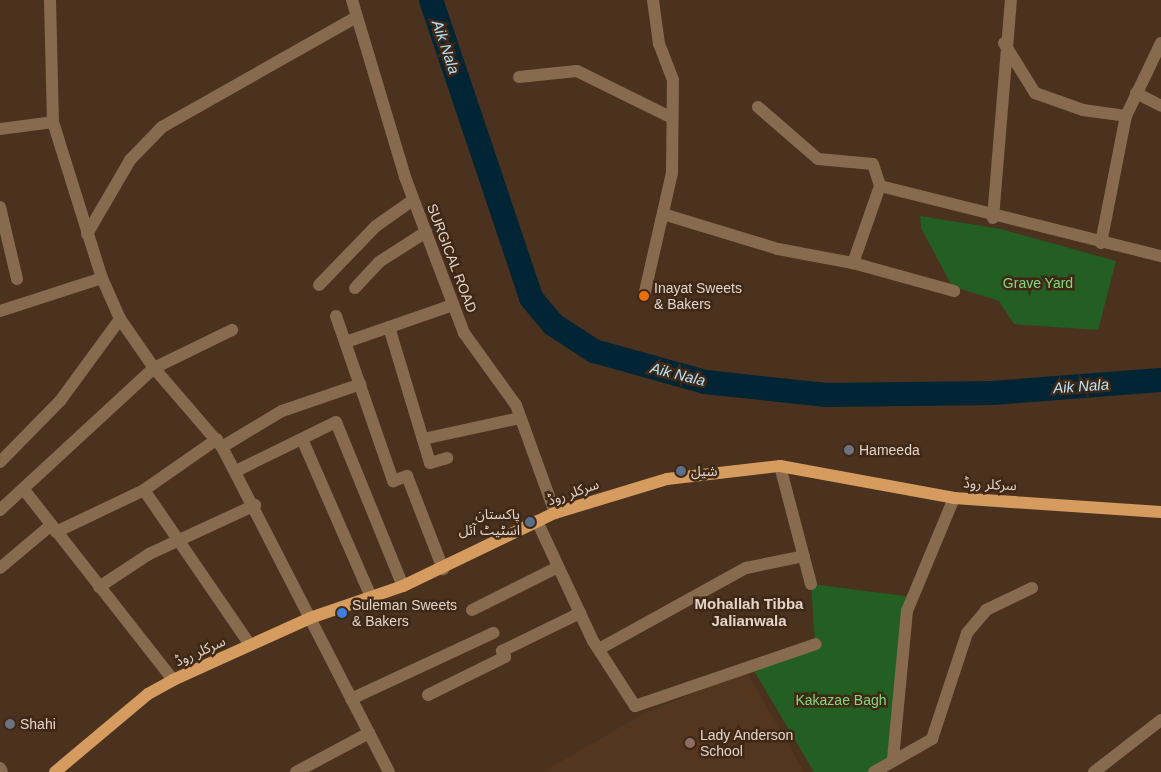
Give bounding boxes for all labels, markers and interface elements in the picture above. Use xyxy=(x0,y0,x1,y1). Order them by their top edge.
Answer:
water label: Aik Nala xyxy=(428,18,464,76)
street label: SURGICAL ROAD xyxy=(423,201,481,315)
park label: Grave Yard xyxy=(1003,275,1073,291)
place label: Inayat Sweets & Bakers xyxy=(654,280,742,312)
marker: Inayat Sweets & Bakers xyxy=(638,290,650,302)
water label: Aik Nala xyxy=(649,359,707,389)
water label: Aik Nala xyxy=(1053,375,1109,397)
place label: Hameeda xyxy=(859,442,920,458)
marker: Hameeda xyxy=(843,444,855,456)
place label: شیل xyxy=(691,463,717,479)
marker: شیل xyxy=(675,465,687,477)
street label: سرکلر روڈ xyxy=(963,474,1017,494)
street label: سرکلر روڈ xyxy=(545,475,601,509)
place label: پاکستان اسٹیٹ آئل xyxy=(459,506,520,538)
marker: پاکستان اسٹیٹ آئل xyxy=(524,516,536,528)
district label: Mohallah Tibba Jalianwala xyxy=(695,594,803,629)
place label: Suleman Sweets & Bakers xyxy=(352,597,457,630)
marker: Suleman Sweets & Bakers xyxy=(336,607,348,619)
street label: سرکلر روڈ xyxy=(172,632,228,670)
park label: Kakazae Bagh xyxy=(795,692,887,708)
place label: Shahi xyxy=(20,716,56,732)
marker: Shahi xyxy=(4,718,16,730)
place label: Lady Anderson School xyxy=(700,727,794,760)
marker: Lady Anderson School xyxy=(684,737,696,749)

